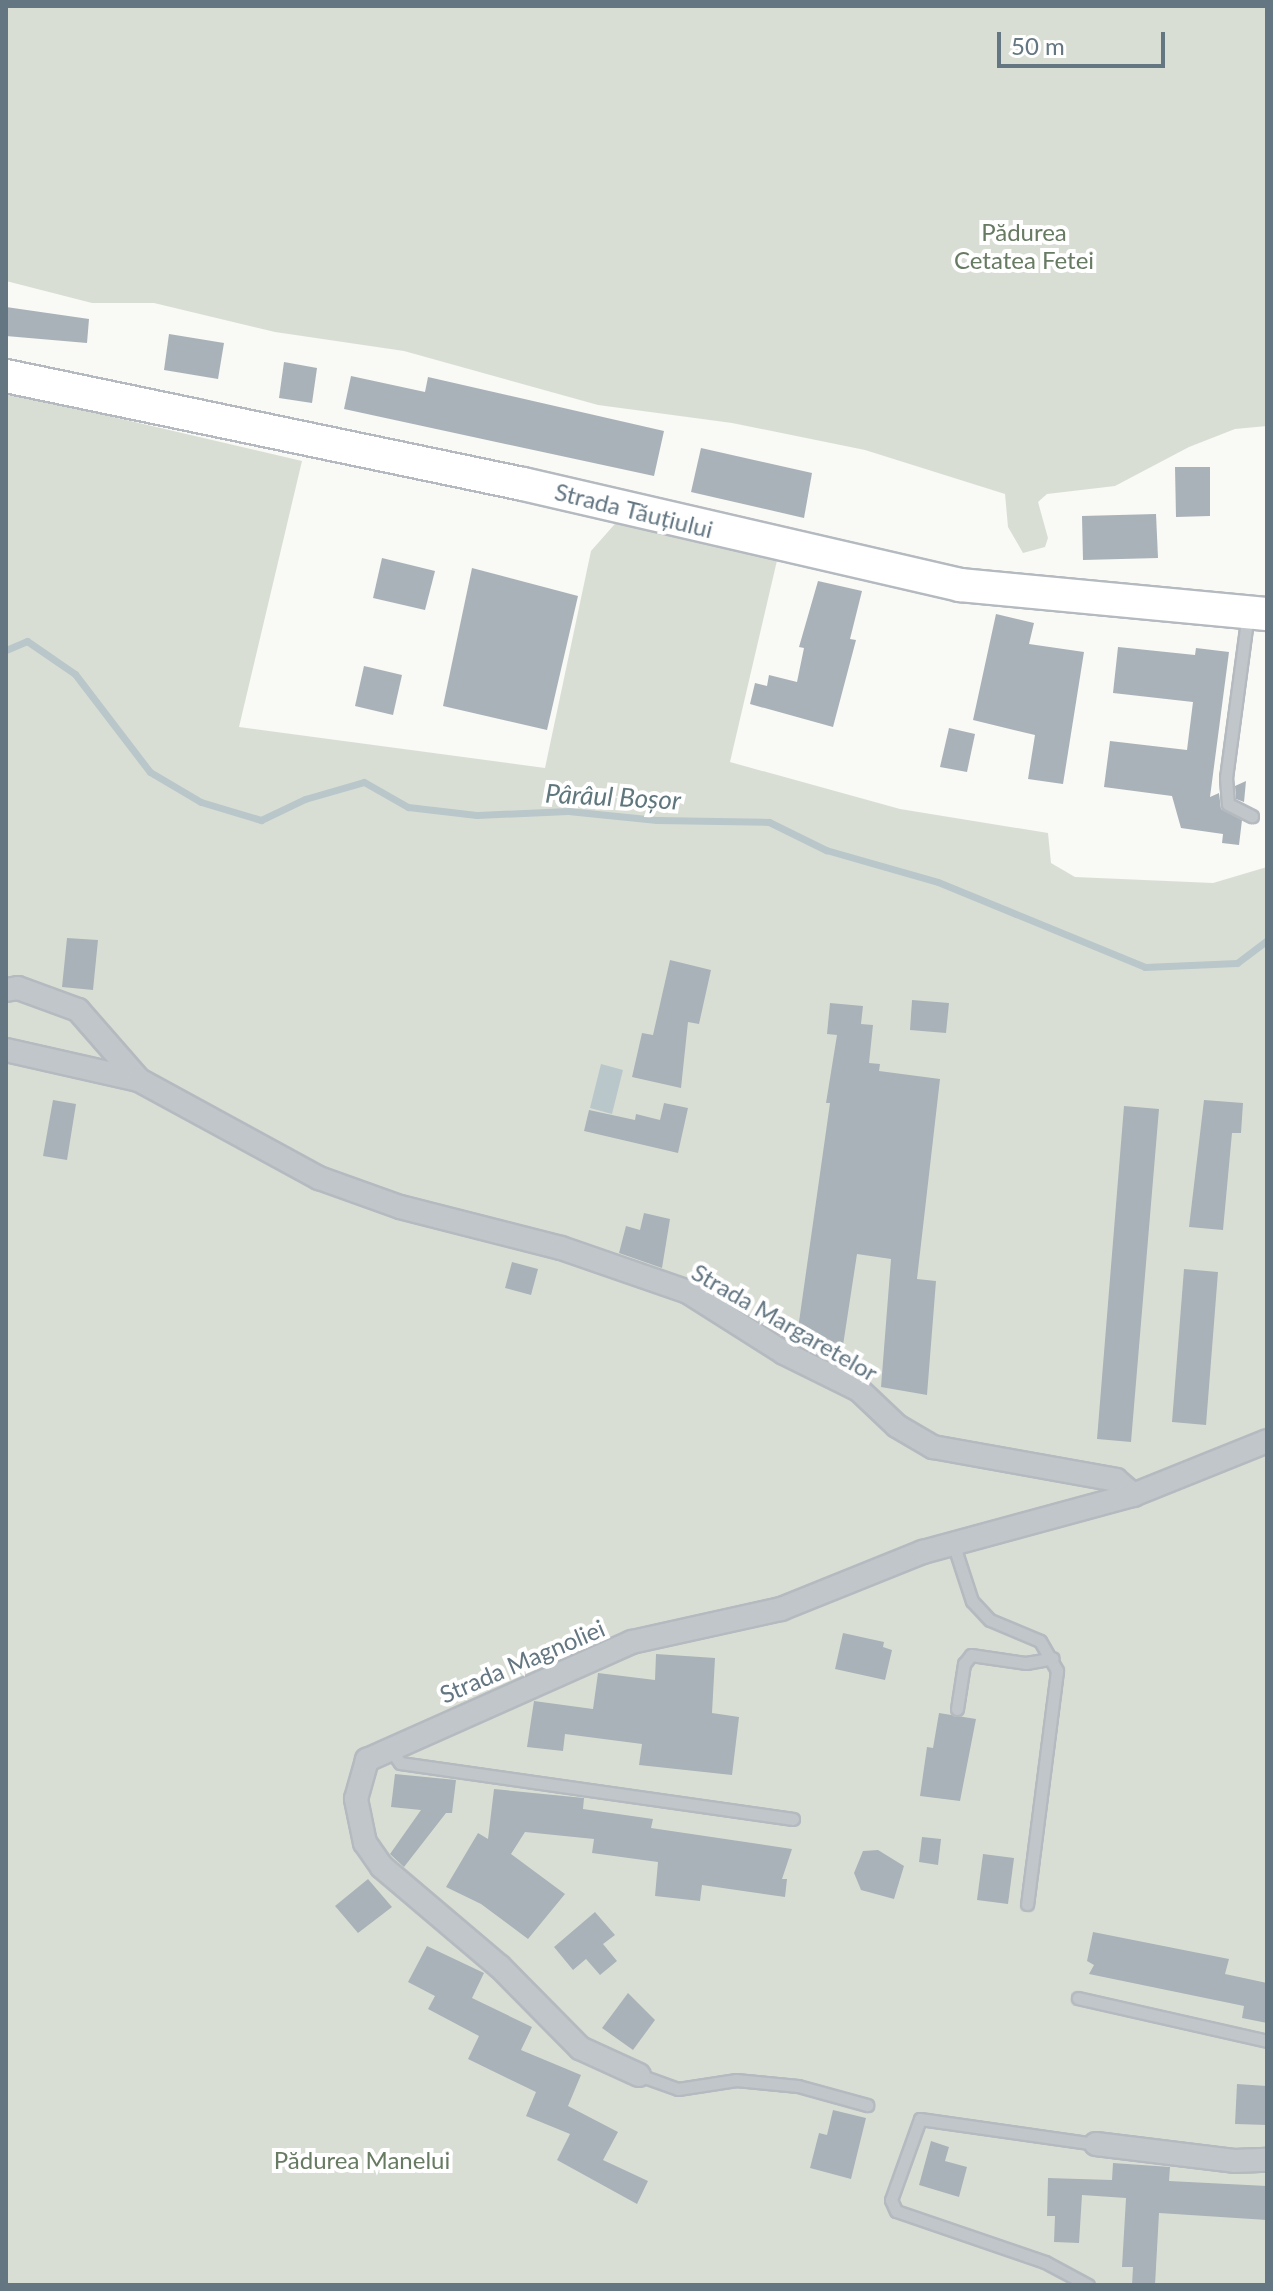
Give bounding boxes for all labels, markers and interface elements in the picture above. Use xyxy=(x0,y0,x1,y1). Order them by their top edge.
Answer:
scale bar xyxy=(1001,16,1169,66)
text: 50 m xyxy=(1011,31,1065,60)
park label: Pădurea Cetatea Fetei xyxy=(954,218,1094,274)
street label: Strada Tăuțiului xyxy=(552,476,716,544)
water label: Pârâul Boșor xyxy=(544,778,682,816)
street label: Strada Margaretelor xyxy=(687,1257,883,1387)
street label: Strada Magnoliei xyxy=(435,1613,609,1709)
park label: Pădurea Manelui xyxy=(274,2146,450,2174)

